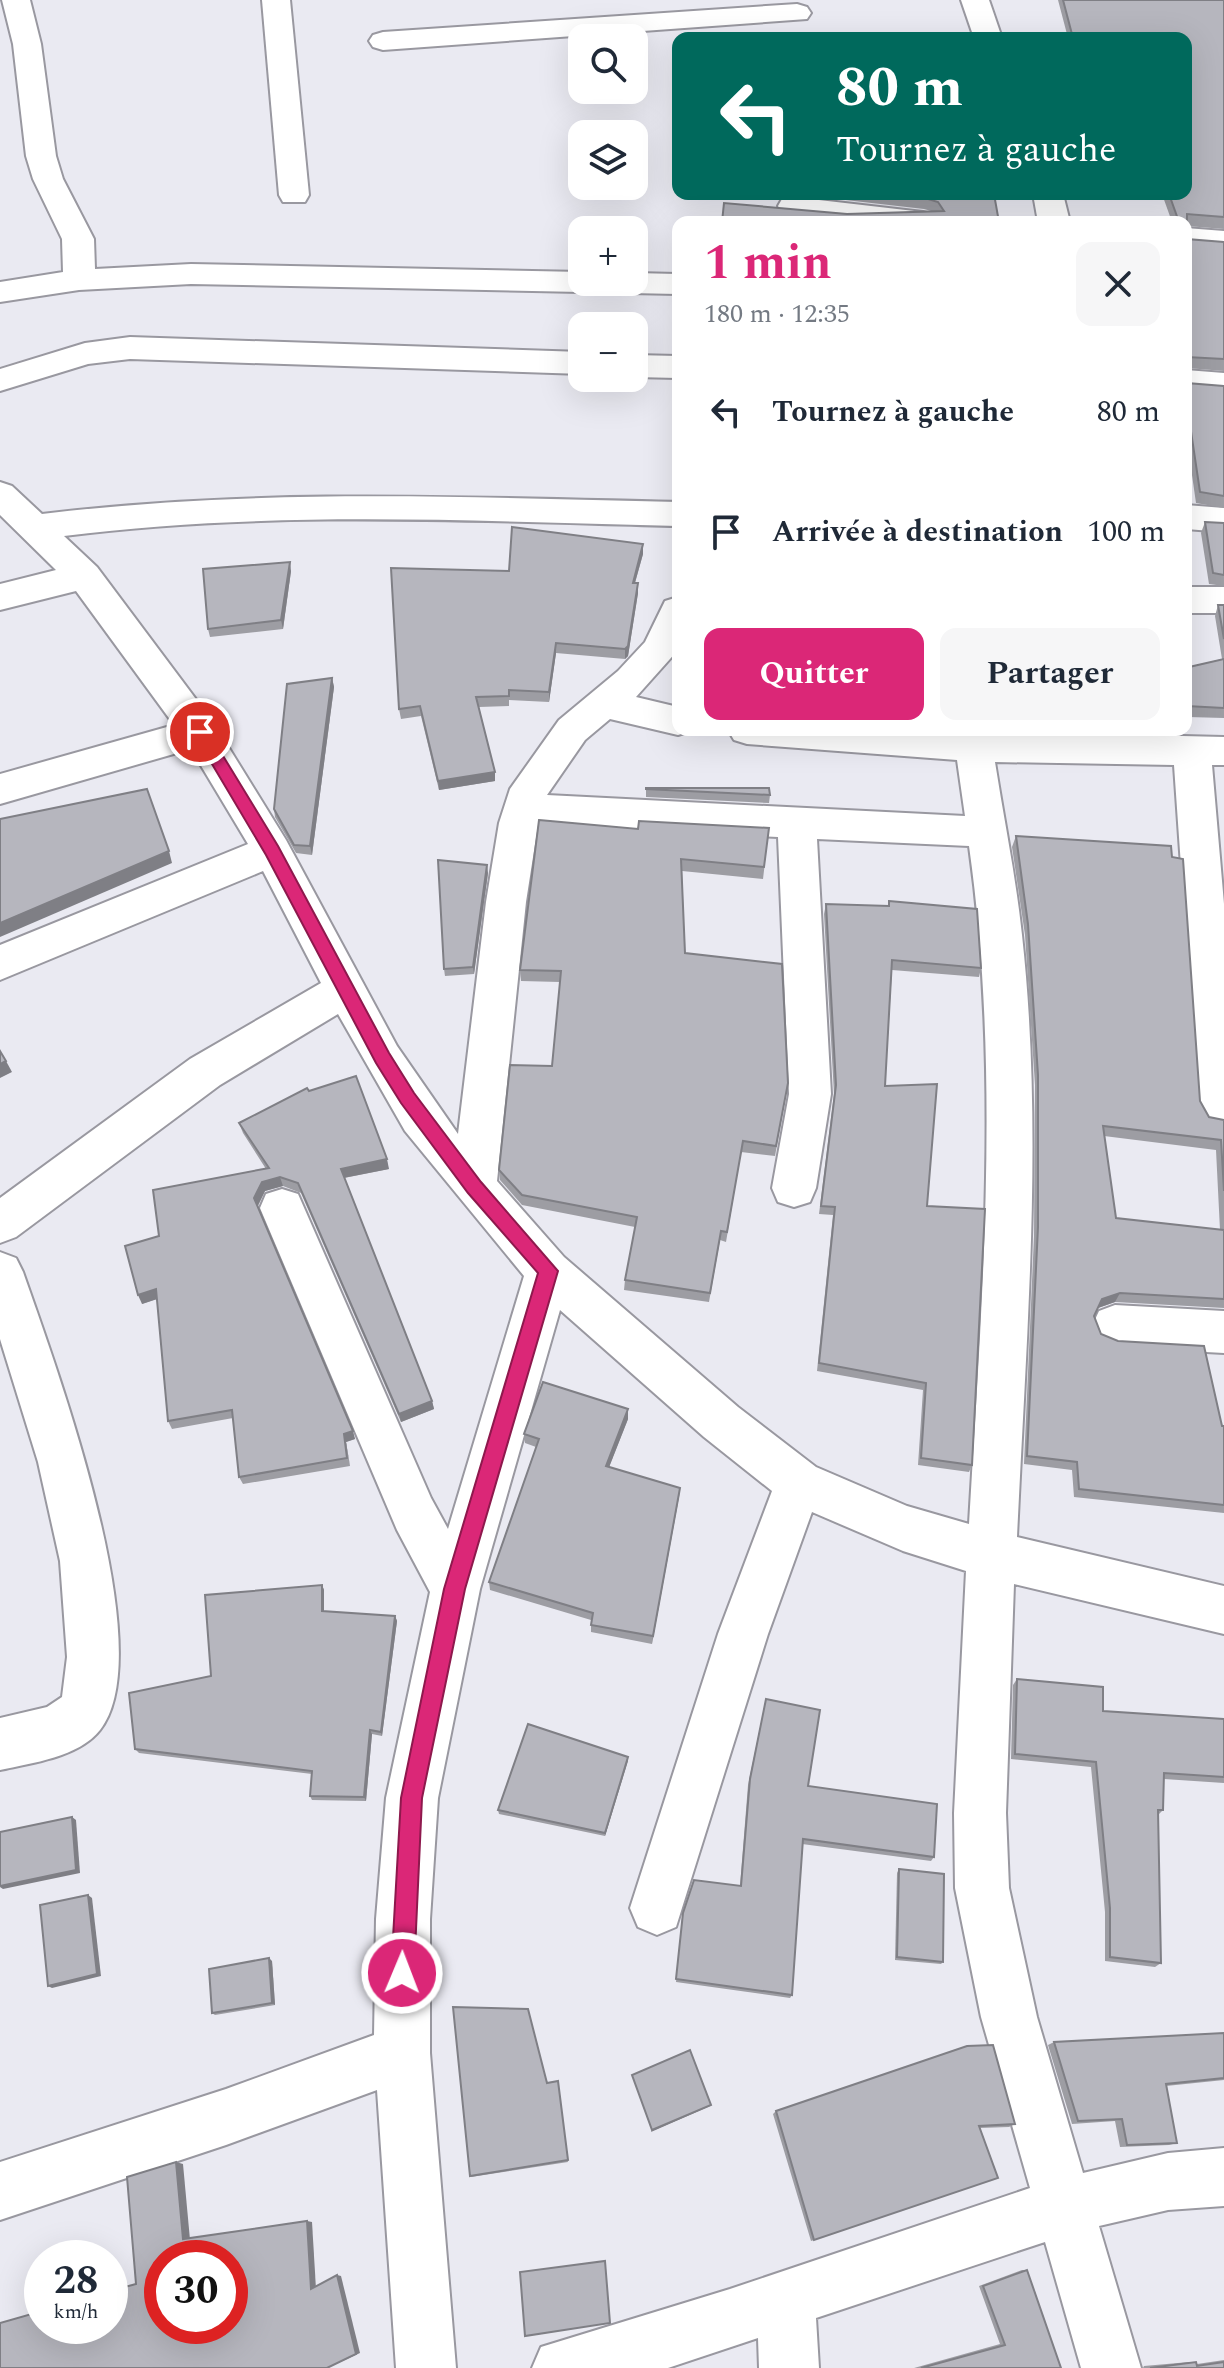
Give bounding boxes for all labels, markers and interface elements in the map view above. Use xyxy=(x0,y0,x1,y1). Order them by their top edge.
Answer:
map controls xyxy=(568,24,648,392)
button: search xyxy=(568,24,648,104)
text: 80 m xyxy=(836,46,963,131)
icon: left xyxy=(704,64,808,168)
button: layers xyxy=(568,120,648,200)
text: Tournez à gauche xyxy=(836,123,1116,178)
button: + xyxy=(568,216,648,296)
text: 1 min xyxy=(704,227,832,300)
button: close xyxy=(1076,242,1160,326)
text: 180 m · 12:35 xyxy=(704,294,850,334)
button: − xyxy=(568,312,648,392)
text: Tournez à gauche xyxy=(772,389,1014,435)
text: 80 m xyxy=(1097,389,1160,435)
icon: left xyxy=(704,390,748,434)
text: Arrivée à destination xyxy=(772,509,1063,555)
text: 100 m xyxy=(1087,509,1165,555)
icon: arrive xyxy=(704,510,748,554)
button: Quitter xyxy=(704,628,924,720)
button: Partager xyxy=(940,628,1160,720)
pin xyxy=(166,698,234,766)
icon: arrive xyxy=(178,710,222,754)
position arrow xyxy=(360,1931,444,2015)
speed limit sign: 30 xyxy=(144,2240,248,2344)
text: 28 xyxy=(54,2251,98,2312)
text: km/h xyxy=(54,2297,99,2327)

